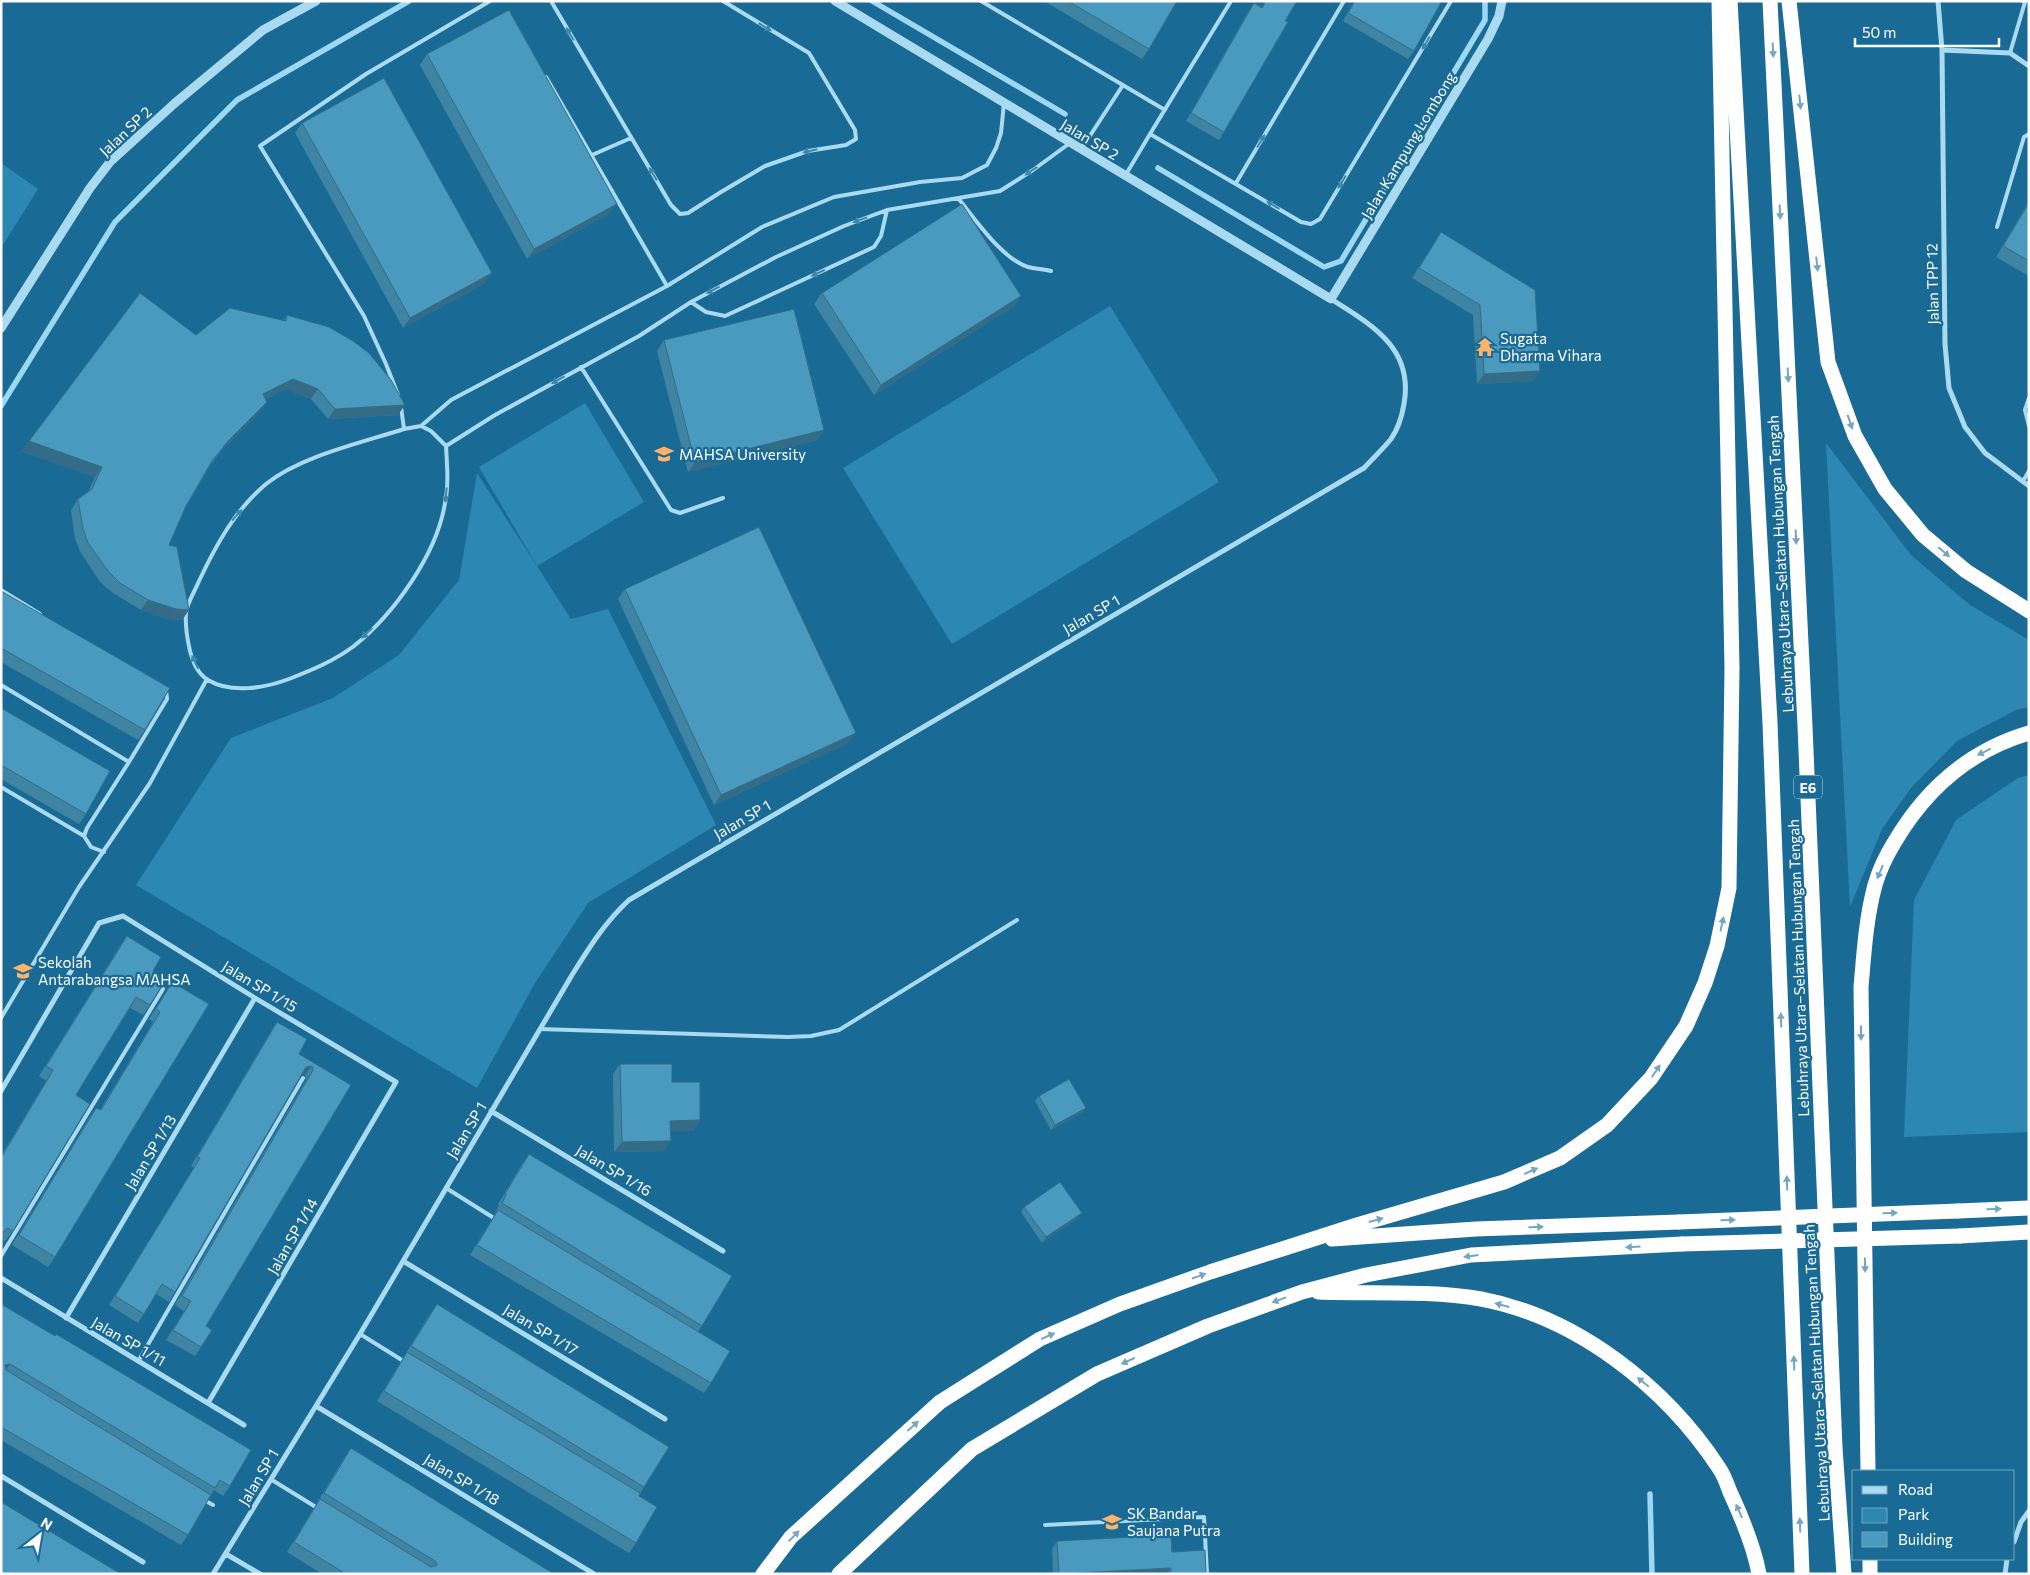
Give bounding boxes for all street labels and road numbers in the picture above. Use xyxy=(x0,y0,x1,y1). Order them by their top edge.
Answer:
street label: Jalan Kampung Lombong xyxy=(1357,68,1459,222)
street label: Jalan SP 2 xyxy=(95,102,155,160)
street label: Jalan SP 2 xyxy=(1058,115,1122,163)
street label: Jalan TPP 12 xyxy=(1922,243,1942,325)
street label: Lebuhraya Utara–Selatan Hubungan Tengah xyxy=(1763,415,1797,713)
street label: Jalan SP 1 xyxy=(1059,590,1123,638)
road number: E6 xyxy=(1794,776,1822,799)
street label: Jalan SP 1 xyxy=(710,795,774,843)
street label: Lebuhraya Utara–Selatan Hubungan Tengah xyxy=(1784,819,1812,1117)
street label: Jalan SP 1/15 xyxy=(219,957,301,1015)
street label: Jalan SP 1 xyxy=(442,1098,490,1162)
street label: Jalan SP 1/13 xyxy=(121,1111,179,1193)
street label: Jalan SP 1/16 xyxy=(573,1140,655,1200)
street label: Jalan SP 1/14 xyxy=(263,1195,321,1277)
street label: Lebuhraya Utara–Selatan Hubungan Tengah xyxy=(1799,1224,1833,1522)
street label: Jalan SP 1/17 xyxy=(500,1300,582,1358)
street label: Jalan SP 1/11 xyxy=(89,1313,169,1369)
street label: Jalan SP 1 xyxy=(234,1445,282,1509)
street label: Jalan SP 1/18 xyxy=(421,1449,503,1509)

